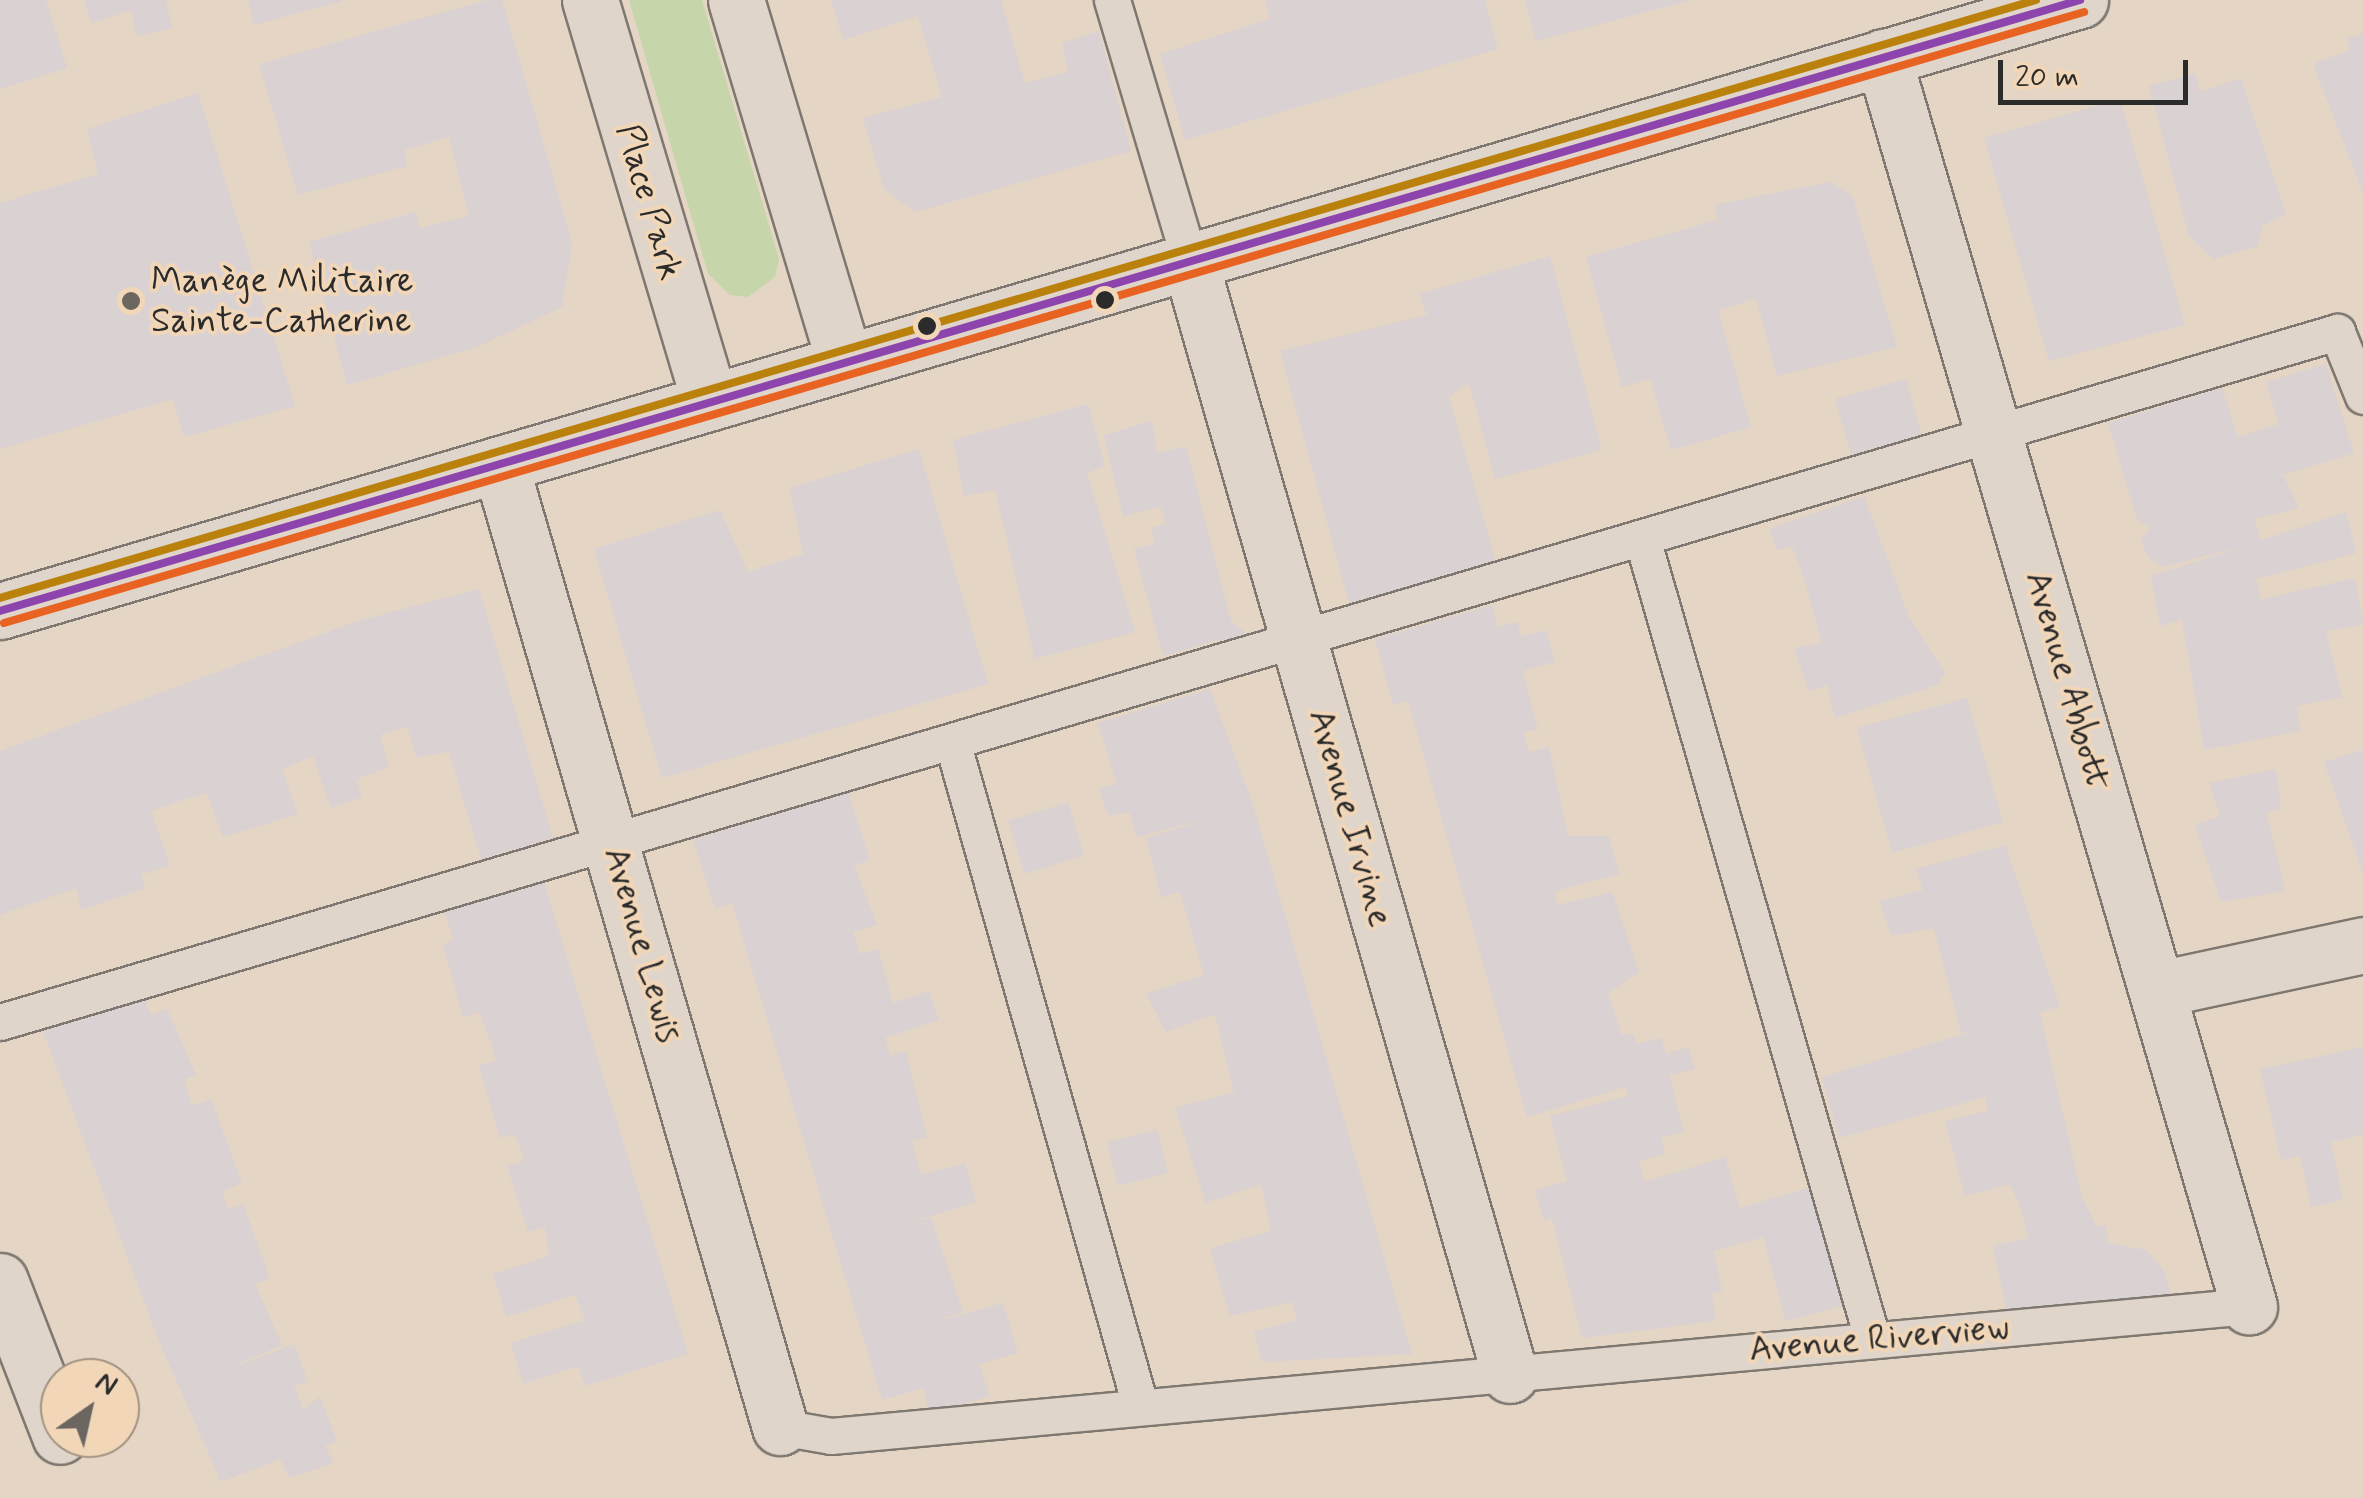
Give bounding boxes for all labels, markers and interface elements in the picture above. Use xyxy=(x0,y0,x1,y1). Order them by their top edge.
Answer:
scale bar xyxy=(2003,40,2193,102)
text: 20 m xyxy=(2015,58,2079,97)
street label: Place Park xyxy=(607,121,691,283)
place label: Manège Militaire Sainte-Catherine xyxy=(151,260,411,342)
marker: Manège Militaire Sainte-Catherine xyxy=(120,290,142,312)
unlabelled marker xyxy=(1095,290,1115,310)
unlabelled marker xyxy=(917,316,937,336)
street label: Avenue Abbott xyxy=(2015,566,2119,796)
street label: Avenue Irvine xyxy=(1299,706,1401,930)
street label: Avenue Lewis xyxy=(594,842,690,1048)
street label: Avenue Riverview xyxy=(1747,1307,2011,1371)
north arrow xyxy=(40,1358,140,1458)
text: N xyxy=(88,1364,124,1405)

